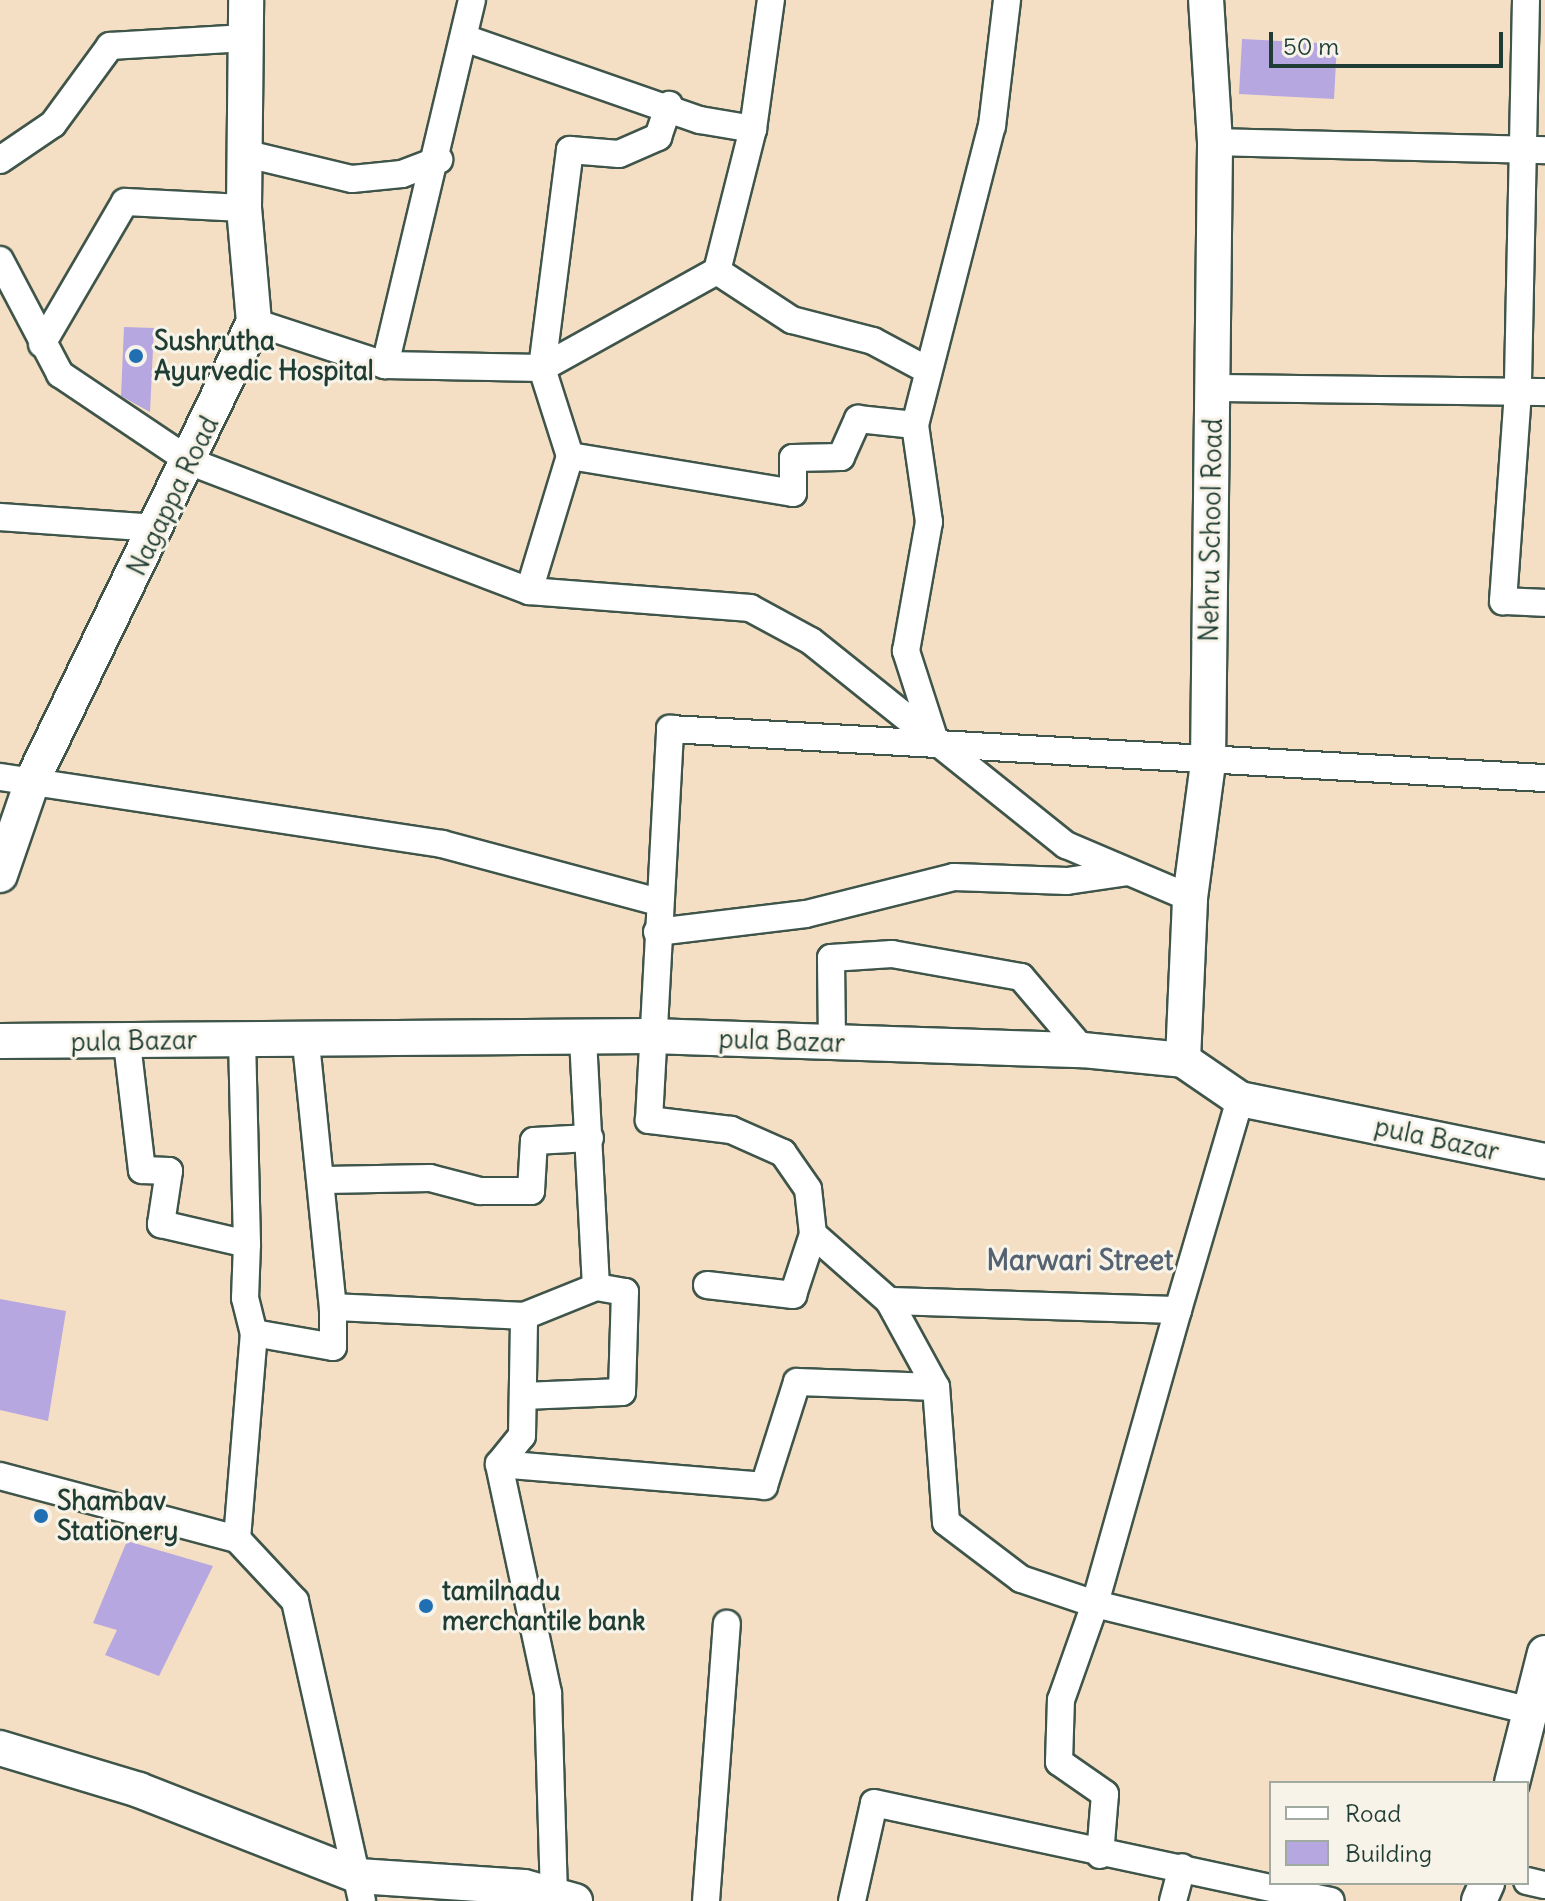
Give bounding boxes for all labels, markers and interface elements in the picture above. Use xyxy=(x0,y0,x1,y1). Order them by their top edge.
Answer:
scale bar xyxy=(1273,16,1507,66)
text: 50 m xyxy=(1283,31,1339,61)
place label: Sushrutha Ayurvedic Hospital xyxy=(154,325,374,386)
marker: Sushrutha Ayurvedic Hospital xyxy=(125,345,147,367)
street label: Nagappa Road xyxy=(121,411,225,581)
street label: Nehru School Road xyxy=(1193,418,1229,642)
street label: pula Bazar xyxy=(718,1023,846,1059)
street label: pula Bazar xyxy=(71,1024,197,1058)
street label: pula Bazar xyxy=(1372,1111,1502,1167)
district label: Marwari Street xyxy=(986,1243,1174,1277)
place label: Shambav Stationery xyxy=(57,1485,178,1546)
marker: Shambav Stationery xyxy=(32,1507,50,1525)
place label: tamilnadu merchantile bank xyxy=(442,1575,645,1636)
marker: tamilnadu merchantile bank xyxy=(417,1597,435,1615)
legend xyxy=(1269,1781,1529,1885)
text: Road xyxy=(1345,1798,1401,1828)
text: Building xyxy=(1345,1838,1432,1868)

